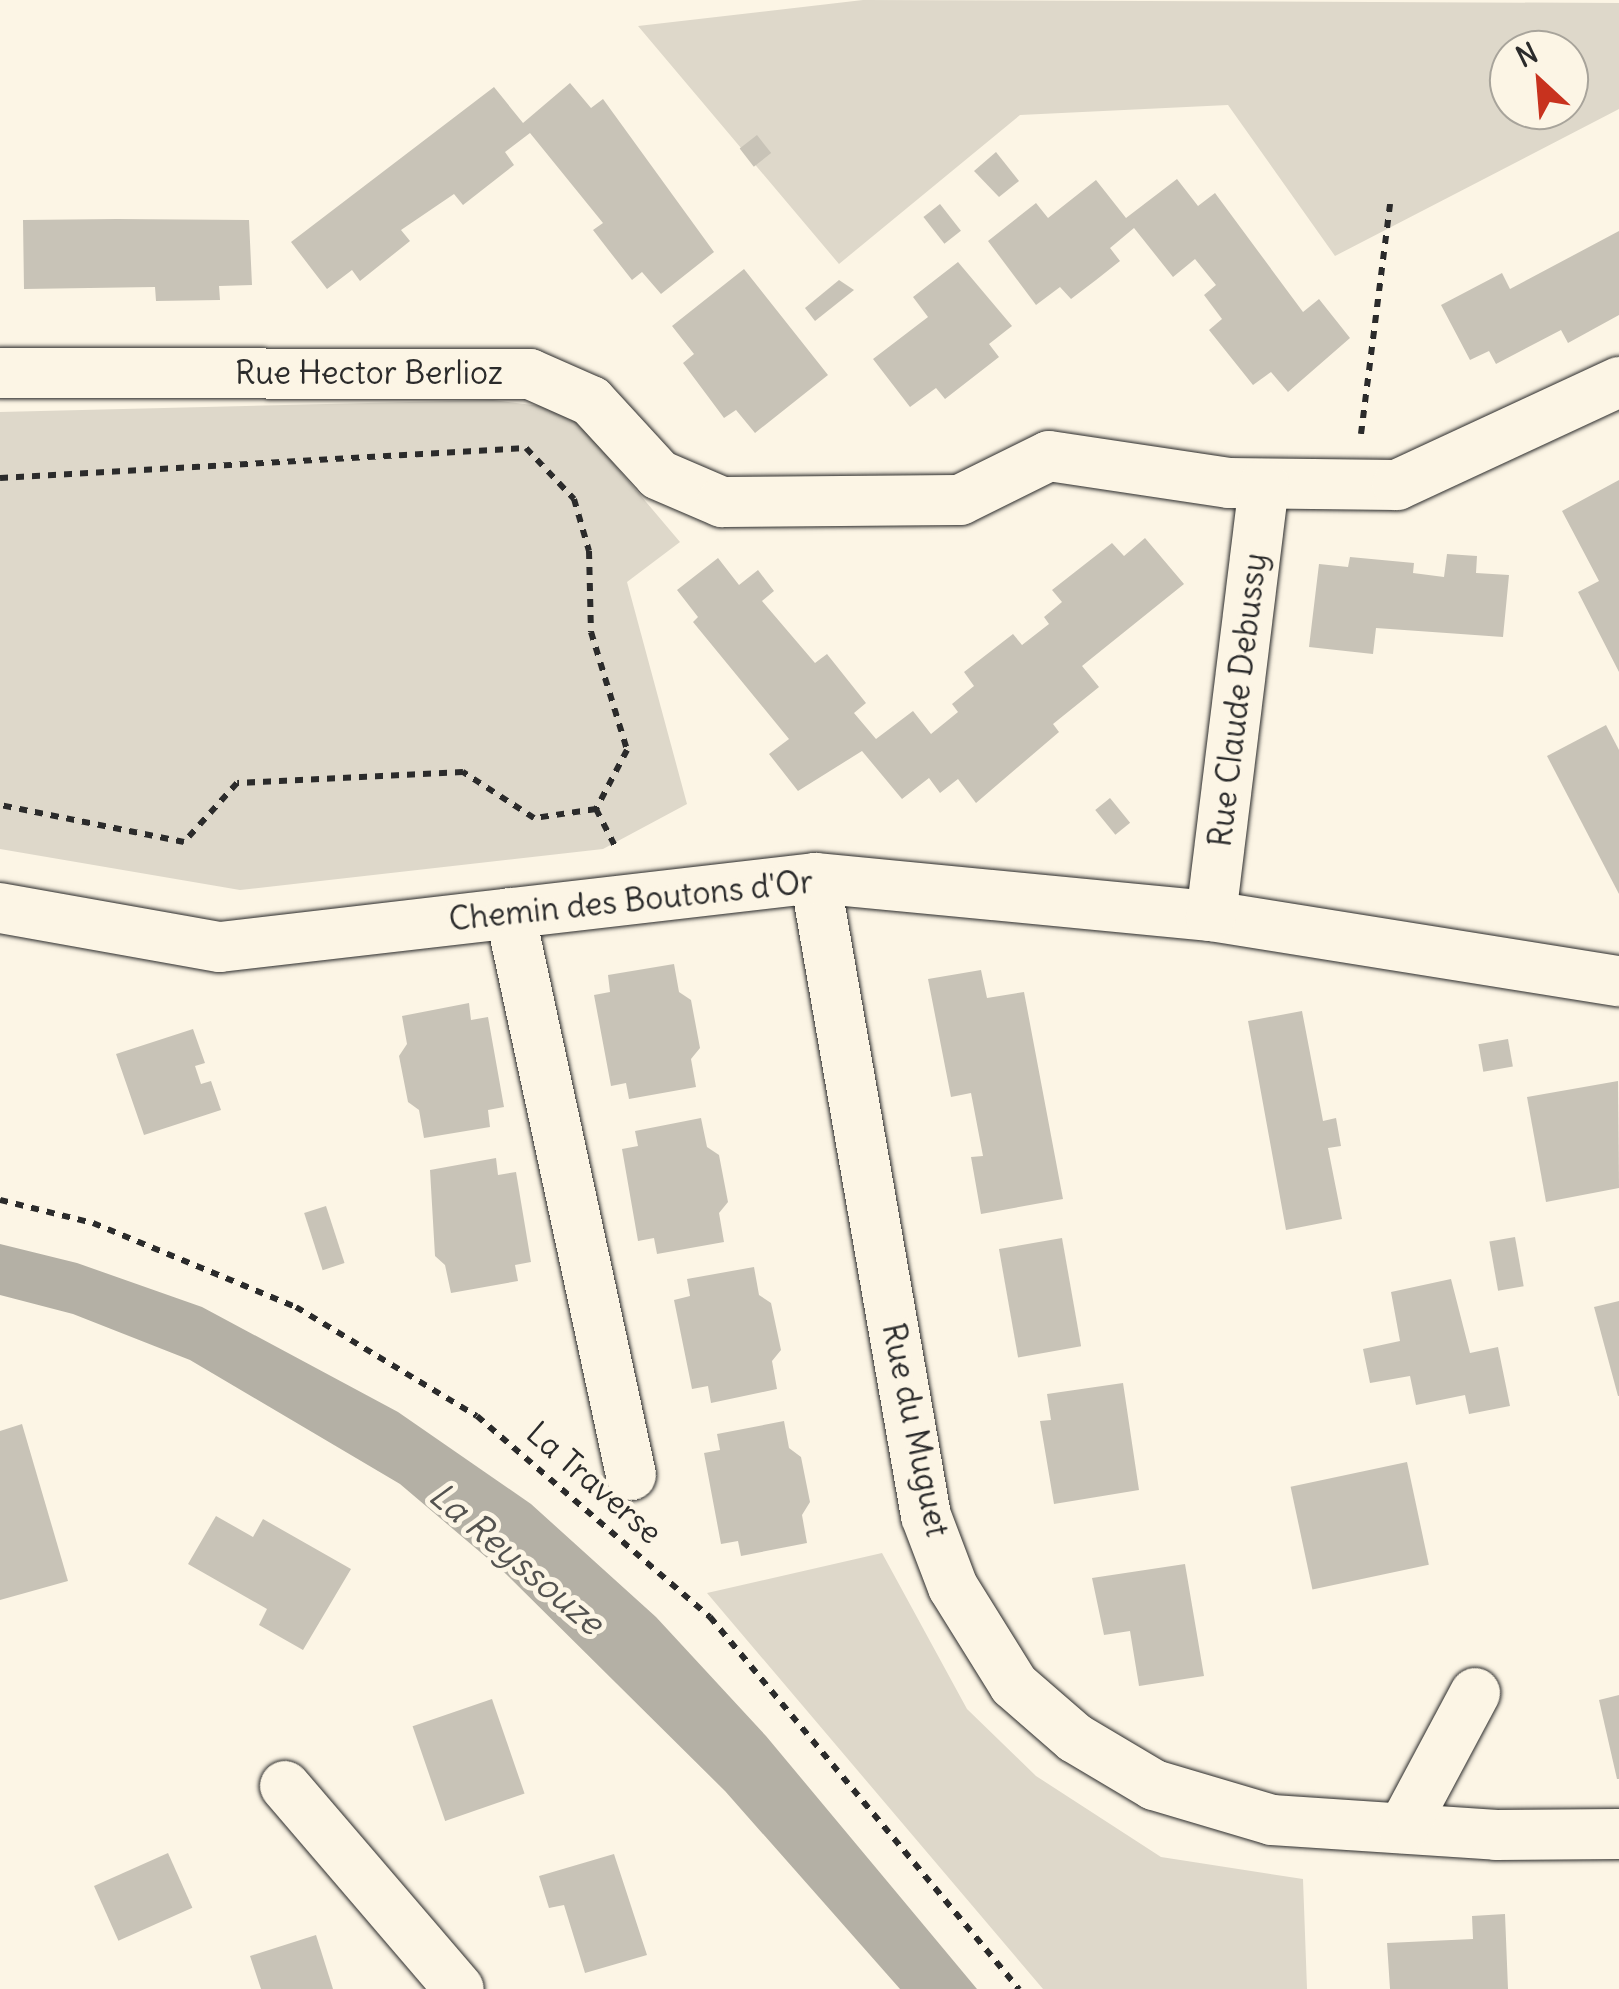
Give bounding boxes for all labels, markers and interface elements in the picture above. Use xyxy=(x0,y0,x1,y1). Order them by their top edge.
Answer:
north arrow xyxy=(1489,30,1589,130)
text: N xyxy=(1510,34,1543,75)
street label: Rue Hector Berlioz xyxy=(235,354,503,392)
street label: Rue Claude Debussy xyxy=(1201,551,1275,849)
street label: Chemin des Boutons d'Or xyxy=(447,863,815,939)
street label: Rue du Muguet xyxy=(874,1320,956,1540)
street label: La Traverse xyxy=(519,1414,669,1552)
water label: La Reyssouze xyxy=(421,1473,613,1643)

